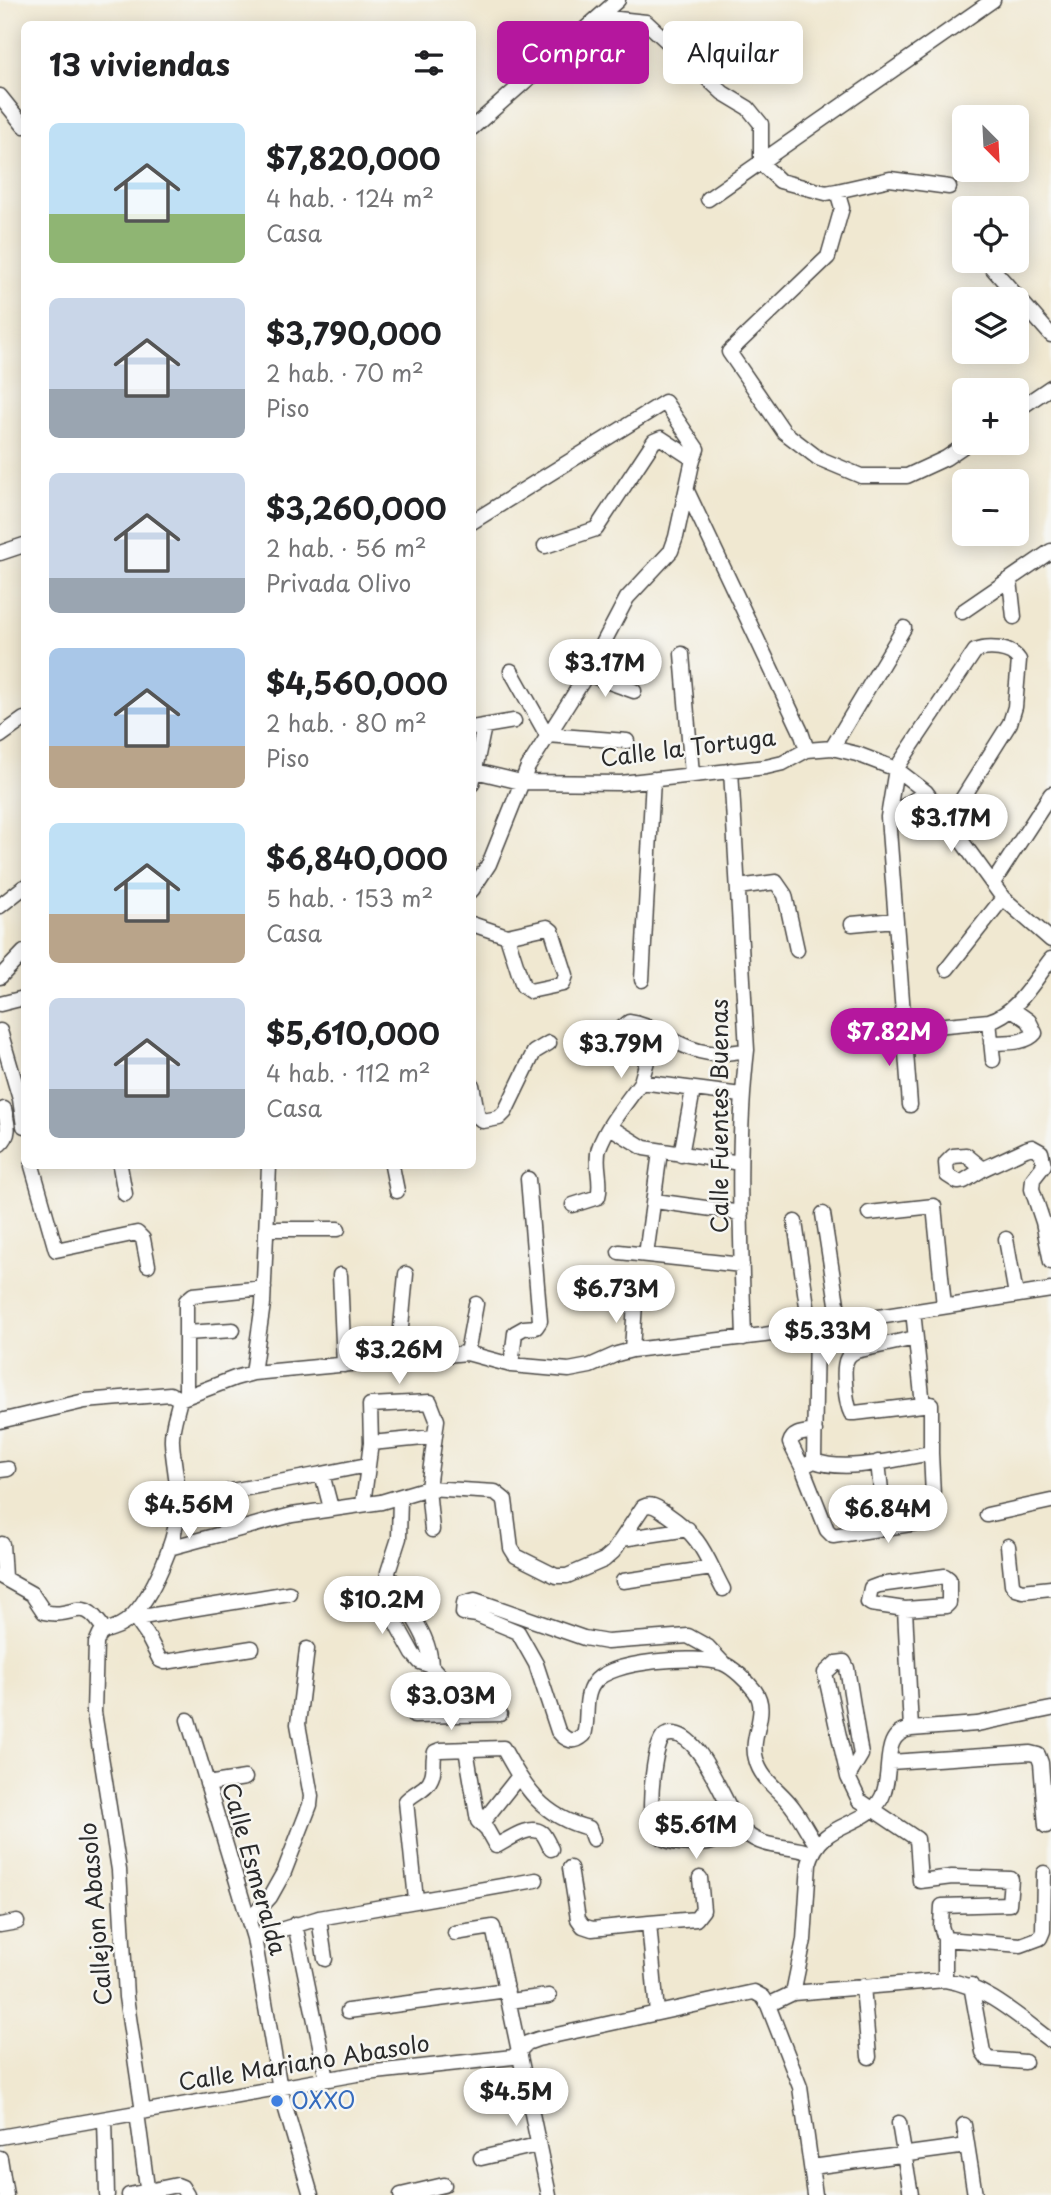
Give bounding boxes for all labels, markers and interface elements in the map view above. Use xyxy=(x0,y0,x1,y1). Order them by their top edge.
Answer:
chip: Comprar xyxy=(497,21,649,84)
chip: Alquilar xyxy=(663,21,803,84)
text: 13 viviendas xyxy=(49,41,230,86)
icon: filters xyxy=(410,44,448,82)
north arrow xyxy=(952,105,1029,182)
map controls xyxy=(952,105,1029,546)
text: $7,820,000 xyxy=(266,135,441,180)
icon: home xyxy=(105,151,189,235)
text: 4 hab. · 124 m² xyxy=(266,180,434,215)
button: locate xyxy=(952,196,1029,273)
text: Casa xyxy=(266,215,322,250)
button: layers xyxy=(952,287,1029,364)
text: $3,790,000 xyxy=(266,310,442,355)
icon: home xyxy=(105,326,189,410)
text: 2 hab. · 70 m² xyxy=(266,355,424,390)
button: + xyxy=(952,378,1029,455)
text: Piso xyxy=(266,390,310,425)
button: − xyxy=(952,469,1029,546)
text: $3,260,000 xyxy=(266,485,447,530)
icon: home xyxy=(105,501,189,585)
text: 2 hab. · 56 m² xyxy=(266,530,427,565)
text: Privada Olivo xyxy=(266,565,411,600)
pin: $3.17M xyxy=(548,640,662,699)
text: $3.17M xyxy=(565,644,645,679)
text: $4,560,000 xyxy=(266,660,448,705)
icon: home xyxy=(105,676,189,760)
text: 2 hab. · 80 m² xyxy=(266,705,427,740)
street label: Calle la Tortuga xyxy=(598,718,778,775)
text: Piso xyxy=(266,740,310,775)
pin: $3.17M xyxy=(894,794,1008,854)
text: $3.17M xyxy=(911,799,991,834)
text: $6,840,000 xyxy=(266,835,448,880)
icon: home xyxy=(105,851,189,935)
text: 5 hab. · 153 m² xyxy=(266,880,433,915)
text: Casa xyxy=(266,915,322,950)
street label: Calle Fuentes Buenas xyxy=(701,999,736,1233)
pin: $7.82M xyxy=(832,1009,946,1068)
text: $5,610,000 xyxy=(266,1010,440,1055)
text: $7.82M xyxy=(847,1013,931,1048)
pin: $3.79M xyxy=(564,1020,678,1080)
text: $3.79M xyxy=(579,1025,663,1060)
icon: home xyxy=(105,1026,189,1110)
text: 4 hab. · 112 m² xyxy=(266,1055,431,1090)
text: Casa xyxy=(266,1090,322,1125)
pin: $6.73M xyxy=(559,1266,673,1325)
text: $6.73M xyxy=(573,1270,659,1305)
pin: $5.33M xyxy=(771,1308,885,1367)
text: $5.33M xyxy=(785,1312,872,1347)
pin: $3.26M xyxy=(342,1326,456,1386)
text: $3.26M xyxy=(355,1331,443,1366)
pin: $4.56M xyxy=(132,1482,246,1541)
text: $4.56M xyxy=(144,1486,234,1521)
pin: $6.84M xyxy=(831,1486,945,1545)
text: $6.84M xyxy=(844,1490,932,1525)
pin: $10.2M xyxy=(325,1576,439,1636)
text: $10.2M xyxy=(340,1581,424,1616)
pin: $3.03M xyxy=(394,1672,508,1732)
text: $3.03M xyxy=(406,1677,496,1712)
street label: Calle Esmeralda xyxy=(214,1778,297,1959)
pin: $5.61M xyxy=(639,1801,753,1861)
text: $5.61M xyxy=(655,1806,737,1841)
street label: Callejon Abasolo xyxy=(69,1821,120,2007)
street label: Calle Mariano Abasolo xyxy=(176,2024,432,2099)
pin: $4.5M xyxy=(467,2068,565,2128)
text: $4.5M xyxy=(479,2073,553,2108)
place label: OXXO xyxy=(291,2082,355,2117)
marker: OXXO xyxy=(269,2093,285,2109)

